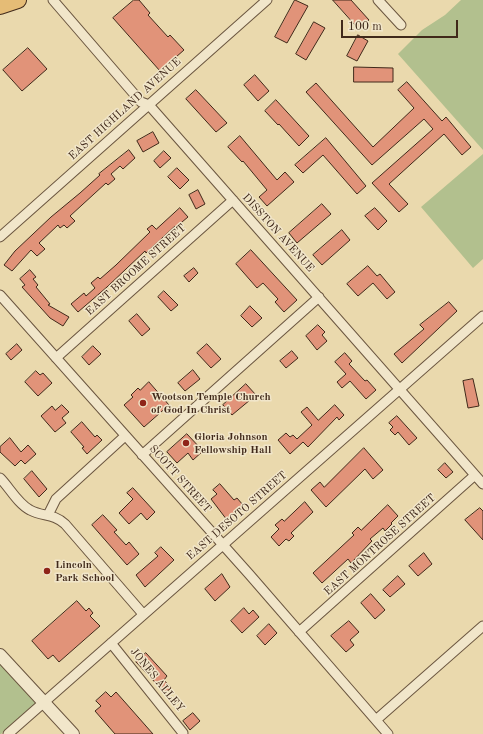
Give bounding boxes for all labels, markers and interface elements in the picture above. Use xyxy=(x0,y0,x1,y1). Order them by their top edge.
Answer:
scale bar xyxy=(343,12,460,38)
text: 100 m xyxy=(348,21,382,33)
street label: EAST HIGHLAND AVENUE xyxy=(66,55,184,163)
street label: DISSTON AVENUE xyxy=(239,191,317,275)
street label: EAST BROOME STREET xyxy=(83,222,189,318)
place label: Wootson Temple Church of God In Christ xyxy=(151,390,271,416)
marker: Wootson Temple Church of God In Christ xyxy=(138,398,148,408)
place label: Gloria Johnson Fellowship Hall xyxy=(194,430,271,456)
marker: Gloria Johnson Fellowship Hall xyxy=(181,438,191,448)
street label: SCOTT STREET xyxy=(146,443,214,515)
street label: EAST DESOTO STREET xyxy=(184,469,290,563)
street label: EAST MONTROSE STREET xyxy=(321,491,439,599)
place label: Lincoln Park School xyxy=(55,558,114,584)
marker: Lincoln Park School xyxy=(42,566,52,576)
street label: JONES ALLEY xyxy=(127,645,187,715)

